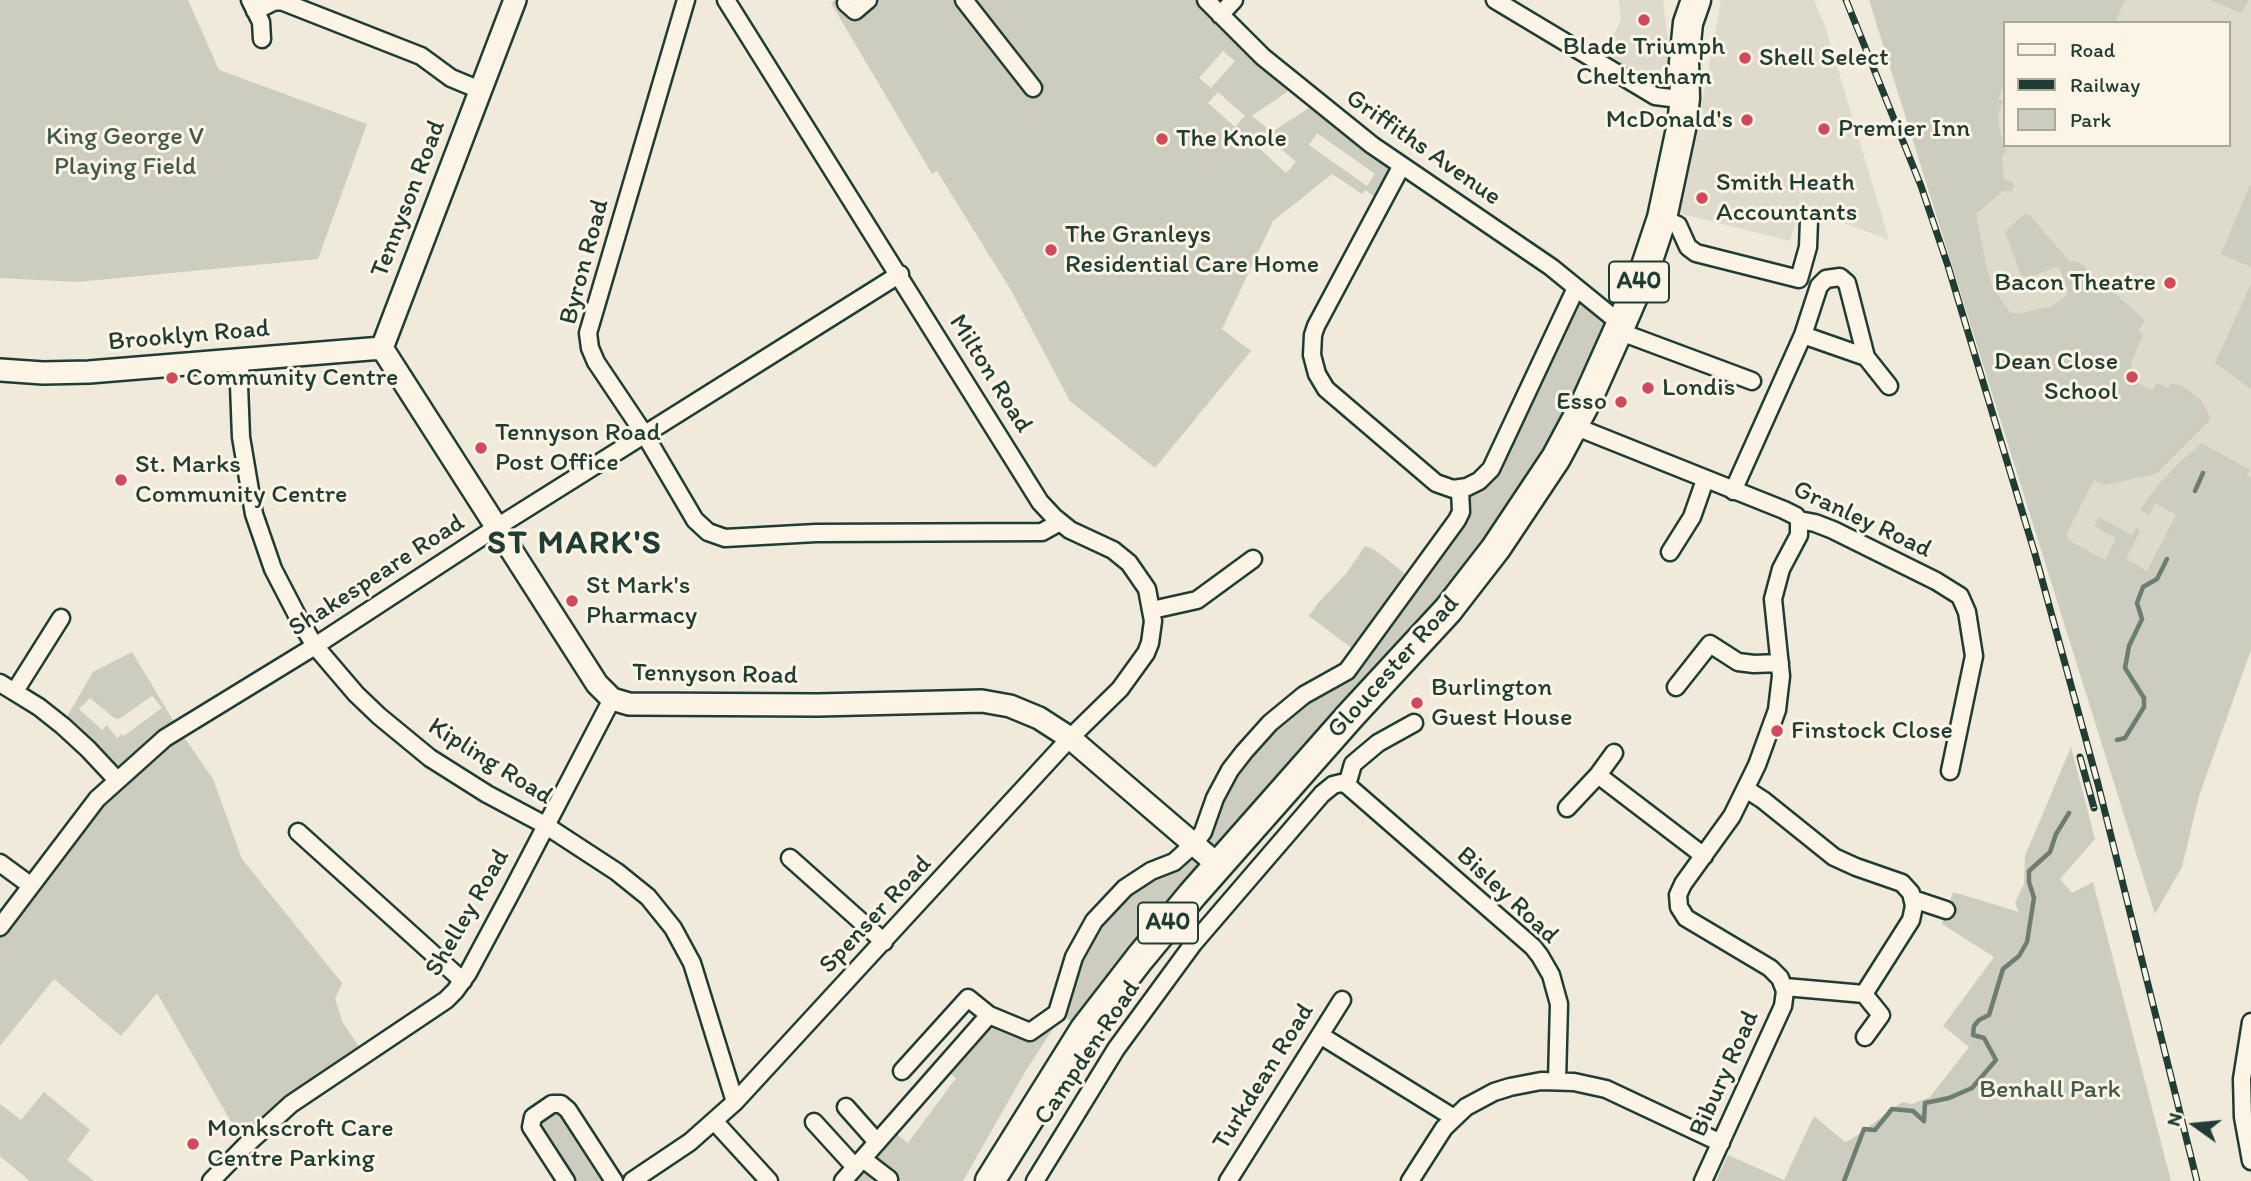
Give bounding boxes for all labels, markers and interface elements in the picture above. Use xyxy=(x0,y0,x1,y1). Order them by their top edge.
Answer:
marker: Blade Triumph Cheltenham xyxy=(1636,12,1652,28)
legend xyxy=(2002,21,2230,147)
place label: Blade Triumph Cheltenham xyxy=(1563,31,1725,92)
text: Road xyxy=(2070,37,2115,62)
place label: Shell Select xyxy=(1759,42,1889,74)
marker: Shell Select xyxy=(1737,50,1753,66)
text: Railway xyxy=(2070,72,2140,97)
street label: Griffiths Avenue xyxy=(1339,83,1507,213)
place label: McDonald's xyxy=(1606,104,1733,136)
text: Park xyxy=(2070,107,2111,132)
marker: McDonald's xyxy=(1739,112,1755,128)
place label: Premier Inn xyxy=(1838,113,1970,145)
street label: Tennyson Road xyxy=(365,116,453,282)
park label: King George V Playing Field xyxy=(46,121,204,182)
marker: Premier Inn xyxy=(1816,121,1832,137)
place label: The Knole xyxy=(1176,123,1287,155)
marker: The Knole xyxy=(1154,131,1170,147)
place label: Smith Heath Accountants xyxy=(1716,167,1857,228)
marker: Smith Heath Accountants xyxy=(1694,190,1710,206)
street label: Byron Road xyxy=(553,196,617,328)
place label: The Granleys Residential Care Home xyxy=(1065,219,1319,280)
marker: The Granleys Residential Care Home xyxy=(1043,242,1059,258)
road number: A40 xyxy=(1609,262,1669,302)
place label: Bacon Theatre xyxy=(1994,267,2156,299)
marker: Bacon Theatre xyxy=(2162,275,2178,291)
street label: Milton Road xyxy=(941,309,1039,439)
street label: Brooklyn Road xyxy=(107,313,271,359)
place label: Dean Close School xyxy=(1994,346,2118,408)
place label: Community Centre xyxy=(186,362,398,394)
marker: Dean Close School xyxy=(2124,369,2140,385)
marker: Community Centre xyxy=(164,370,180,386)
place label: Londis xyxy=(1662,372,1735,404)
marker: Londis xyxy=(1640,380,1656,396)
place label: Esso xyxy=(1556,386,1607,418)
marker: Esso xyxy=(1613,394,1629,410)
place label: Tennyson Road Post Office xyxy=(495,417,661,478)
marker: Tennyson Road Post Office xyxy=(473,440,489,456)
place label: St. Marks Community Centre xyxy=(135,449,347,510)
marker: St. Marks Community Centre xyxy=(113,472,129,488)
street label: Granley Road xyxy=(1788,474,1936,566)
street label: Shakespeare Road xyxy=(283,508,471,644)
district label: ST MARK'S xyxy=(488,525,662,565)
place label: St Mark's Pharmacy xyxy=(586,570,697,632)
street label: Gloucester Road xyxy=(1321,589,1467,745)
marker: St Mark's Pharmacy xyxy=(564,593,580,609)
street label: Tennyson Road xyxy=(632,658,798,692)
place label: Burlington Guest House xyxy=(1431,672,1572,734)
marker: Burlington Guest House xyxy=(1409,695,1425,711)
street label: Kipling Road xyxy=(422,711,558,813)
place label: Finstock Close xyxy=(1791,715,1953,747)
marker: Finstock Close xyxy=(1769,723,1785,739)
street label: Bisley Road xyxy=(1449,841,1565,951)
street label: Shelley Road xyxy=(419,844,517,982)
street label: Spenser Road xyxy=(813,849,939,981)
road number: A40 xyxy=(1138,903,1198,944)
street label: Campden Road xyxy=(1028,975,1148,1131)
street label: Turkdean Road xyxy=(1206,998,1322,1156)
street label: Bibury Road xyxy=(1683,1006,1767,1142)
park label: Benhall Park xyxy=(1979,1074,2121,1106)
north arrow xyxy=(2160,1090,2230,1160)
text: N xyxy=(2161,1110,2187,1129)
place label: Monkscroft Care Centre Parking xyxy=(207,1113,393,1174)
marker: Monkscroft Care Centre Parking xyxy=(185,1136,201,1152)

